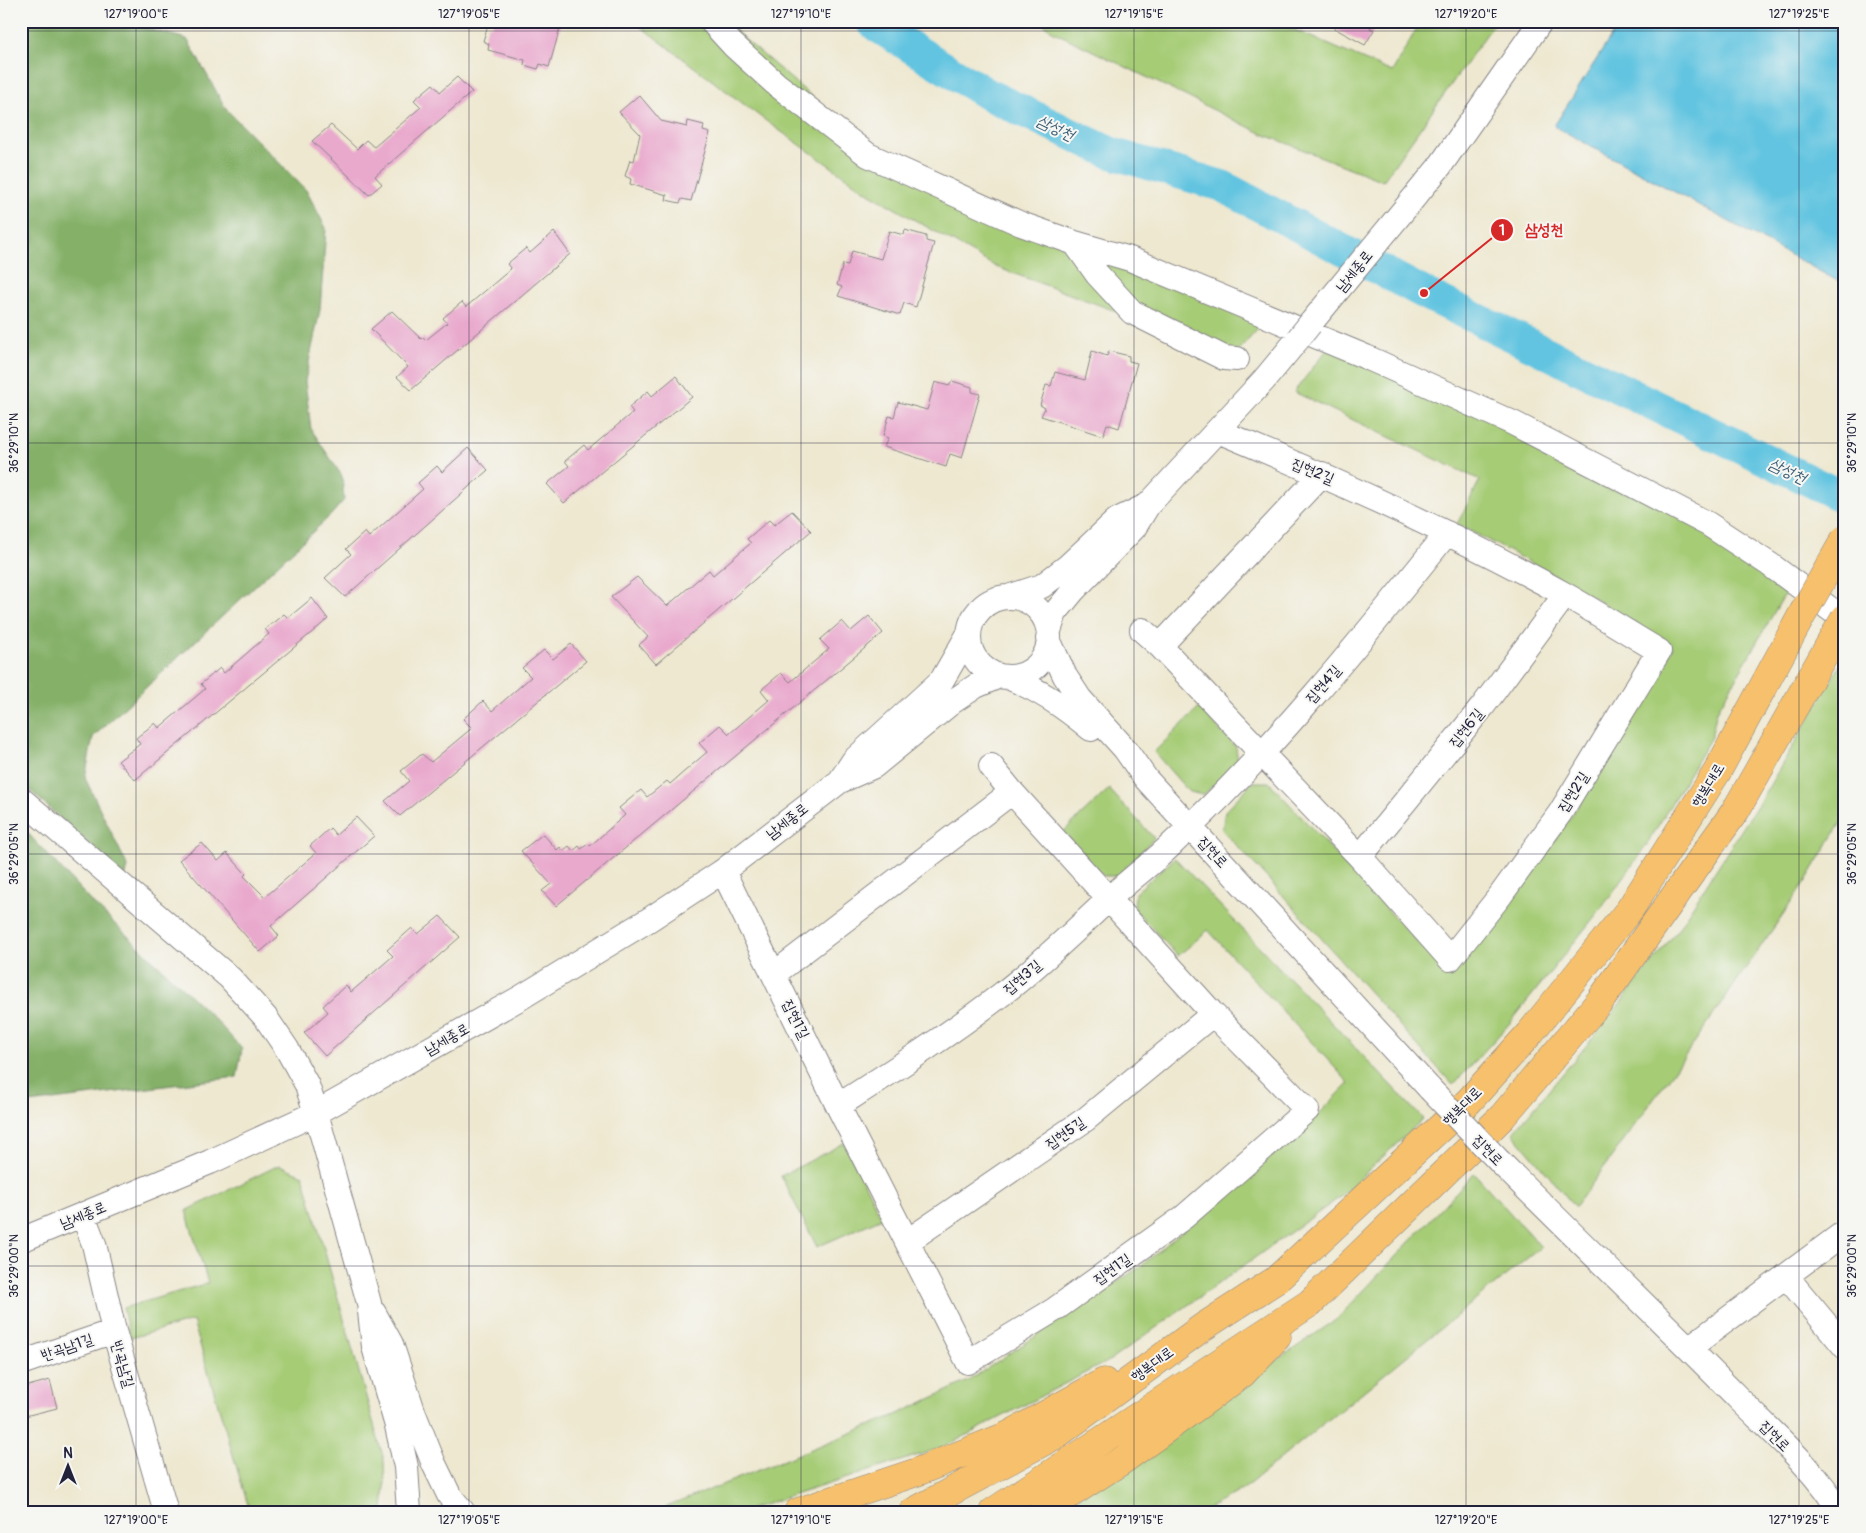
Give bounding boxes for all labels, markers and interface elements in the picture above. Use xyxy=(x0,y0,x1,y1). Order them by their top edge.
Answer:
text: 127°19'00"E xyxy=(104,7,168,22)
text: 127°19'05"E xyxy=(438,7,500,22)
text: 127°19'10"E xyxy=(771,7,831,22)
text: 127°19'15"E xyxy=(1105,7,1163,22)
text: 127°19'20"E xyxy=(1435,7,1497,22)
text: 127°19'25"E xyxy=(1769,7,1829,22)
water label: 삼성천 xyxy=(1034,110,1079,146)
callout: 삼성천 xyxy=(1489,214,1573,245)
text: 삼성천 xyxy=(1525,220,1563,240)
text: 1 xyxy=(1499,221,1505,240)
street label: 남세종로 xyxy=(1332,247,1377,296)
text: 36°29'10"N xyxy=(7,413,22,473)
text: 36°29'10"N xyxy=(1845,413,1860,473)
water label: 삼성천 xyxy=(1766,453,1811,489)
street label: 집현2길 xyxy=(1289,454,1337,489)
street label: 집현4길 xyxy=(1301,661,1345,708)
street label: 집현6길 xyxy=(1445,705,1488,752)
street label: 행복대로 xyxy=(1688,760,1729,811)
street label: 집현2길 xyxy=(1554,768,1593,816)
street label: 남세종로 xyxy=(762,799,812,844)
text: 36°29'05"N xyxy=(7,823,22,885)
text: 36°29'05"N xyxy=(1845,823,1860,885)
street label: 집현로 xyxy=(1193,833,1232,872)
street label: 집현3길 xyxy=(999,956,1046,999)
street label: 집현1길 xyxy=(778,996,813,1042)
street label: 남세종로 xyxy=(422,1019,473,1060)
street label: 행복대로 xyxy=(1439,1083,1486,1130)
street label: 집현5길 xyxy=(1042,1113,1089,1154)
street label: 집현로 xyxy=(1468,1131,1507,1170)
street label: 남세종로 xyxy=(57,1198,109,1233)
text: 36°29'00"N xyxy=(7,1234,22,1298)
text: 36°29'00"N xyxy=(1845,1234,1860,1298)
street label: 집현1길 xyxy=(1090,1250,1135,1289)
street label: 반곡남1길 xyxy=(38,1330,96,1365)
street label: 반곡남길 xyxy=(107,1338,138,1390)
street label: 행복대로 xyxy=(1127,1343,1177,1386)
street label: 집현로 xyxy=(1755,1417,1794,1456)
north arrow xyxy=(42,1440,92,1490)
text: N xyxy=(63,1445,73,1462)
text: 127°19'00"E xyxy=(104,1513,168,1528)
text: 127°19'05"E xyxy=(438,1513,500,1528)
text: 127°19'10"E xyxy=(771,1513,831,1528)
text: 127°19'15"E xyxy=(1105,1513,1163,1528)
text: 127°19'20"E xyxy=(1435,1513,1497,1528)
text: 127°19'25"E xyxy=(1769,1513,1829,1528)

